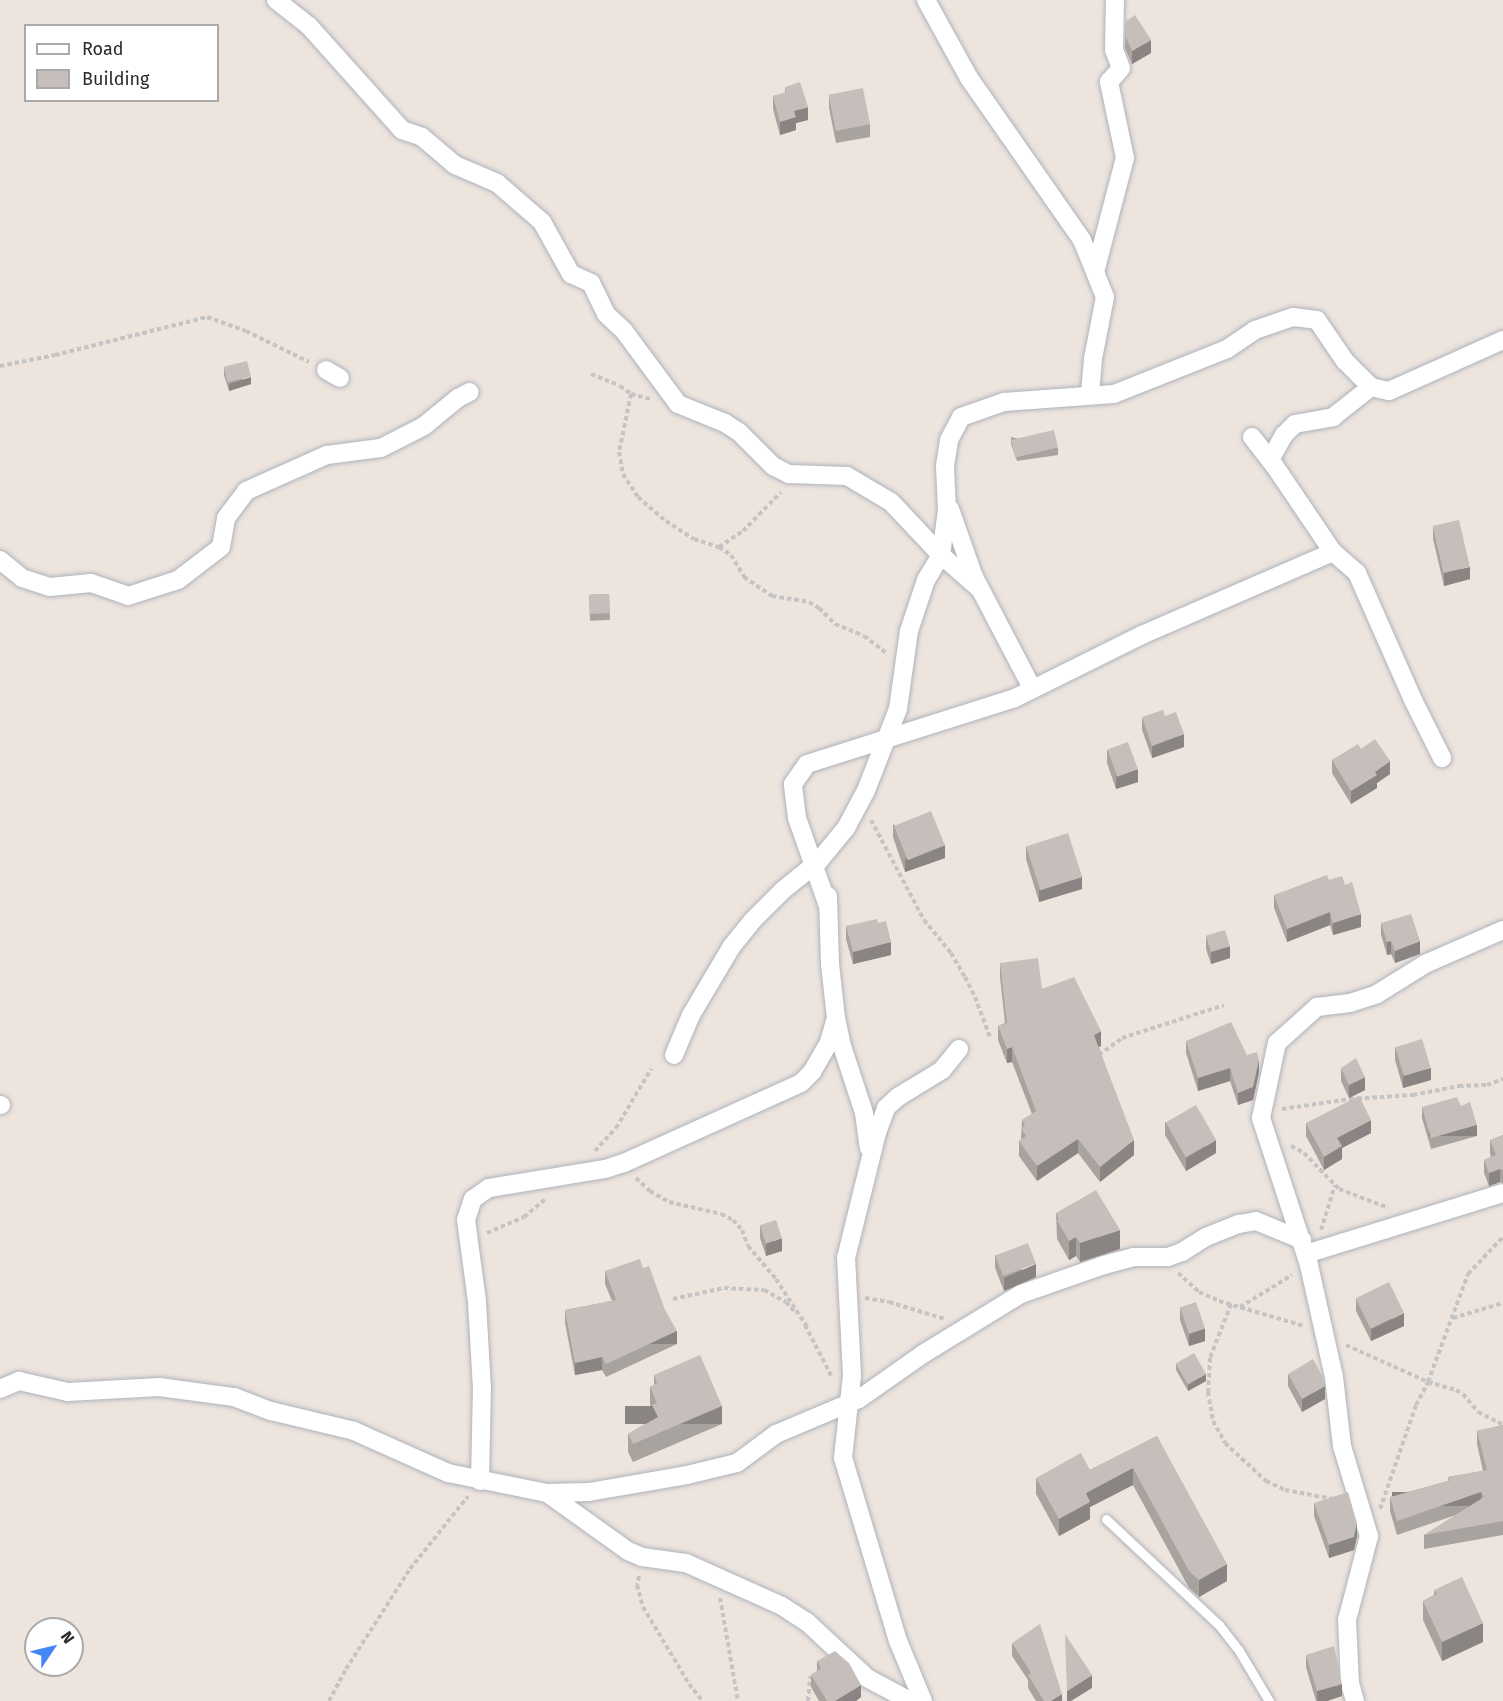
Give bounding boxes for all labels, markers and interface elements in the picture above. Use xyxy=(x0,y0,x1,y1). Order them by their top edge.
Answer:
legend xyxy=(24,24,219,102)
text: Road xyxy=(82,38,124,60)
text: Building xyxy=(82,68,149,90)
north arrow xyxy=(24,1617,84,1677)
text: N xyxy=(57,1628,78,1647)

